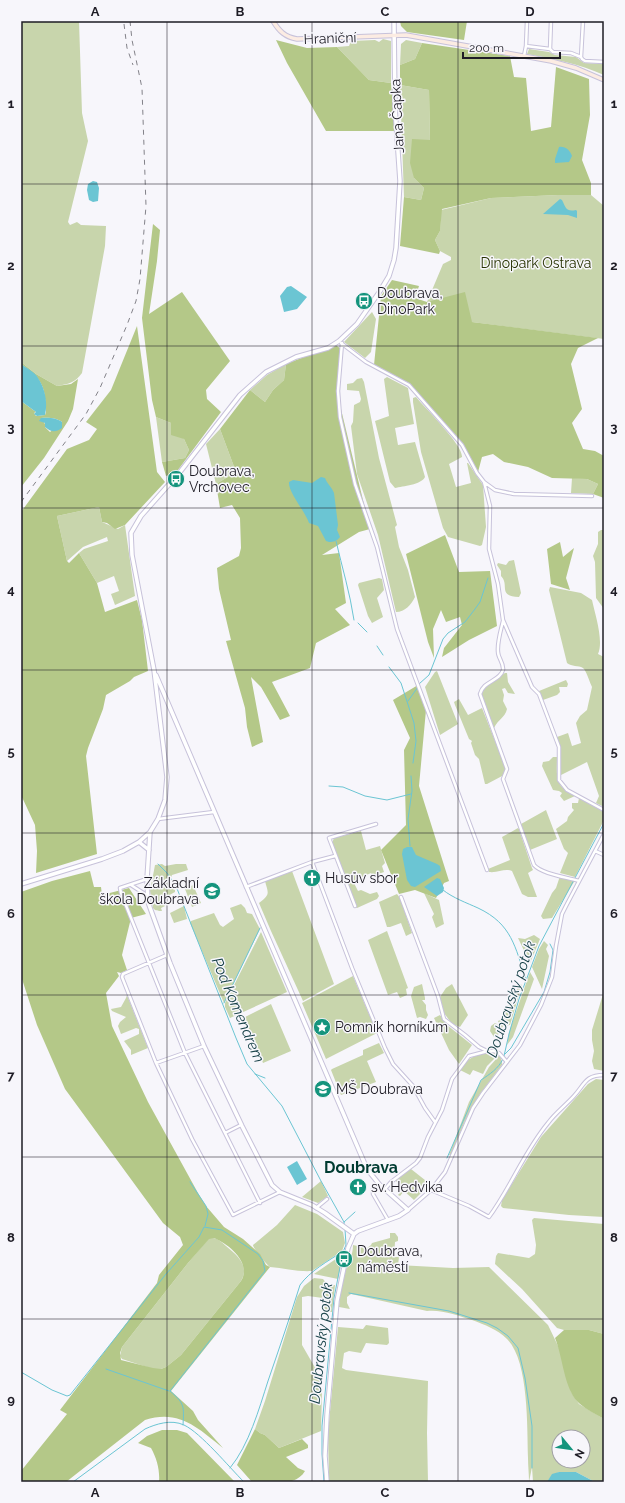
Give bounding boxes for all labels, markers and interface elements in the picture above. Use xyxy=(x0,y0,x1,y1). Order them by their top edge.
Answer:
text: A xyxy=(91,4,100,19)
text: B xyxy=(236,4,245,19)
text: C xyxy=(381,4,390,19)
text: D xyxy=(525,4,535,19)
street label: Hraniční xyxy=(303,29,358,47)
scale bar xyxy=(463,34,560,60)
text: 200 m xyxy=(469,41,504,55)
street label: Jana Čapka xyxy=(385,78,407,154)
text: 1 xyxy=(8,96,15,111)
text: 1 xyxy=(611,96,618,111)
park label: Dinopark Ostrava xyxy=(481,255,591,271)
text: 2 xyxy=(7,258,15,273)
text: 2 xyxy=(610,258,618,273)
place label: Doubrava, DinoPark xyxy=(377,285,443,317)
bus stop icon: Doubrava, DinoPark xyxy=(354,291,374,311)
text: 3 xyxy=(7,420,15,435)
text: 3 xyxy=(610,420,618,435)
place label: Doubrava, Vrchovec xyxy=(189,463,255,495)
bus stop icon: Doubrava, Vrchovec xyxy=(166,469,186,489)
text: 4 xyxy=(7,582,15,597)
text: 4 xyxy=(610,582,618,597)
text: 5 xyxy=(7,744,15,759)
text: 5 xyxy=(610,744,618,759)
church icon: Husův sbor xyxy=(302,868,322,888)
place label: Husův sbor xyxy=(325,870,398,886)
place label: Základní škola Doubrava xyxy=(99,875,200,907)
school or university icon: Základní škola Doubrava xyxy=(202,881,222,901)
text: 6 xyxy=(7,906,15,921)
text: 6 xyxy=(610,906,618,921)
water label: Doubravský potok xyxy=(483,938,539,1060)
water label: Pod Komendrem xyxy=(208,955,268,1065)
place icon: Pomník horníkům xyxy=(312,1017,332,1037)
place label: Pomník horníkům xyxy=(335,1019,448,1035)
text: 7 xyxy=(7,1068,15,1083)
text: 7 xyxy=(610,1068,618,1083)
school or university icon: MŠ Doubrava xyxy=(313,1079,333,1099)
place label: MŠ Doubrava xyxy=(336,1079,423,1097)
district label: Doubrava xyxy=(324,1158,398,1177)
church icon: sv. Hedvika xyxy=(348,1177,368,1197)
place label: sv. Hedvika xyxy=(371,1179,443,1195)
text: 8 xyxy=(7,1230,15,1245)
text: 8 xyxy=(610,1230,618,1245)
place label: Doubrava, náměstí xyxy=(357,1243,423,1275)
bus stop icon: Doubrava, náměstí xyxy=(334,1249,354,1269)
water label: Doubravský potok xyxy=(306,1281,336,1405)
text: 9 xyxy=(7,1392,15,1407)
text: 9 xyxy=(610,1392,618,1407)
north arrow xyxy=(551,1429,591,1469)
text: N xyxy=(572,1447,587,1460)
text: A xyxy=(91,1485,100,1500)
text: B xyxy=(236,1485,245,1500)
text: C xyxy=(381,1485,390,1500)
text: D xyxy=(525,1485,535,1500)

